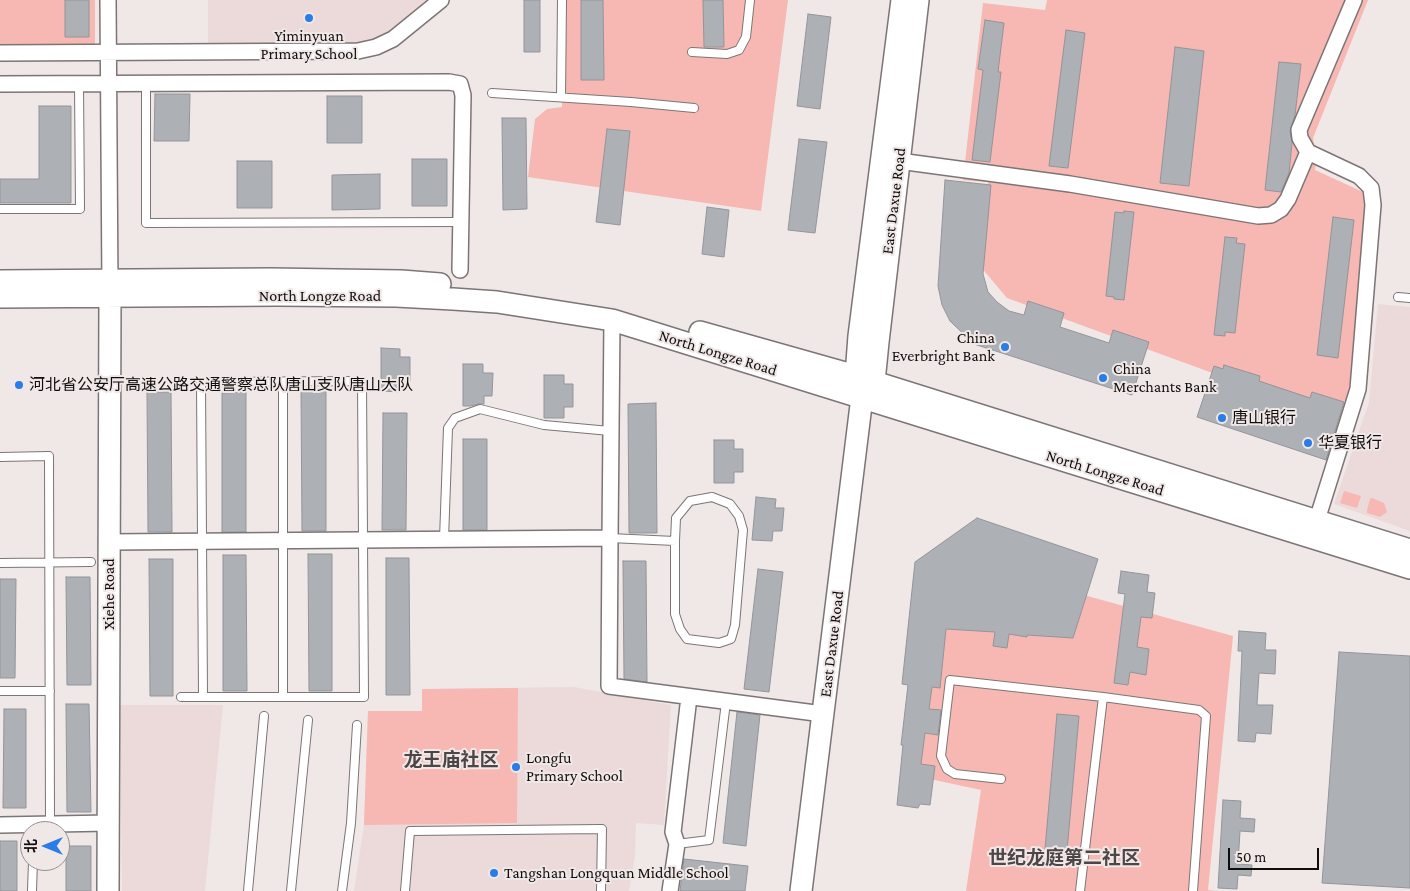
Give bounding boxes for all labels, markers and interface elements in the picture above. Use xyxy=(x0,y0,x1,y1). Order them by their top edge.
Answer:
marker: Yiminyuan Primary School xyxy=(303,12,315,24)
place label: Yiminyuan Primary School xyxy=(261,26,357,64)
street label: East Daxue Road xyxy=(878,147,910,255)
street label: North Longze Road xyxy=(259,286,381,306)
street label: North Longze Road xyxy=(657,326,779,380)
place label: China Everbright Bank xyxy=(892,328,995,366)
marker: China Everbright Bank xyxy=(999,341,1011,353)
place label: China Merchants Bank xyxy=(1113,359,1217,397)
marker: China Merchants Bank xyxy=(1097,372,1109,384)
place label: 河北省公安厅高速公路交通警察总队唐山支队唐山大队 xyxy=(29,375,413,395)
marker: 河北省公安厅高速公路交通警察总队唐山支队唐山大队 xyxy=(13,379,25,391)
place label: 唐山银行 xyxy=(1232,408,1296,428)
marker: 唐山银行 xyxy=(1216,412,1228,424)
place label: 华夏银行 xyxy=(1318,433,1382,453)
marker: 华夏银行 xyxy=(1302,437,1314,449)
street label: North Longze Road xyxy=(1044,446,1166,500)
street label: Xiehe Road xyxy=(99,558,119,630)
street label: East Daxue Road xyxy=(816,590,848,698)
place label: Longfu Primary School xyxy=(526,748,623,786)
district label: 龙王庙社区 xyxy=(404,749,498,771)
marker: Longfu Primary School xyxy=(510,761,522,773)
north arrow xyxy=(20,821,70,871)
scale bar xyxy=(1230,838,1321,870)
text: 北 xyxy=(23,839,39,853)
district label: 世纪龙庭第二社区 xyxy=(988,847,1140,869)
text: 50 m xyxy=(1236,849,1266,865)
place label: Tangshan Longquan Middle School xyxy=(504,863,729,883)
marker: Tangshan Longquan Middle School xyxy=(488,867,500,879)

